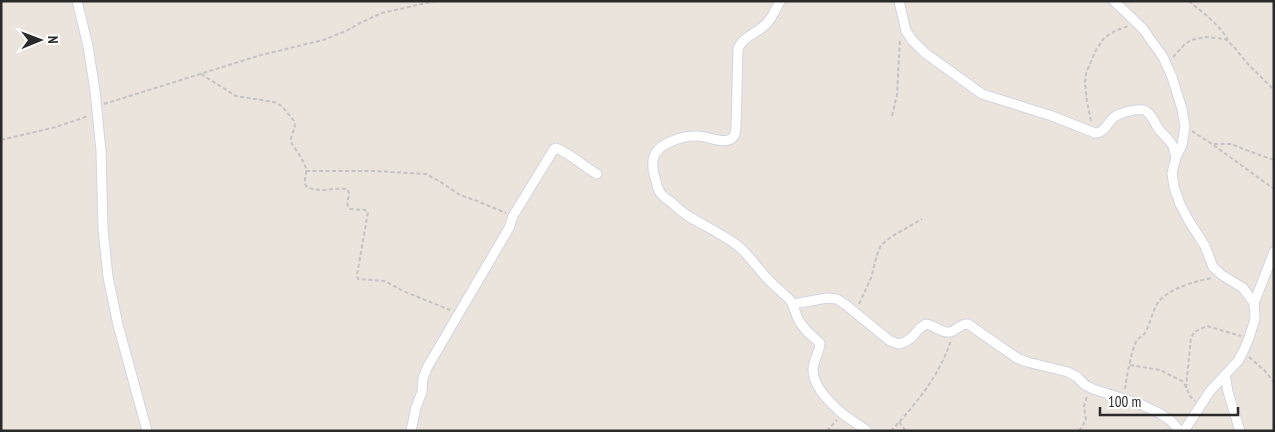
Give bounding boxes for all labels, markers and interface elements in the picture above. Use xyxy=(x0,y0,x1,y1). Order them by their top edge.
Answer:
north arrow xyxy=(15,15,65,65)
text: N xyxy=(44,36,62,44)
scale bar xyxy=(1100,384,1238,416)
text: 100 m xyxy=(1108,392,1141,411)

